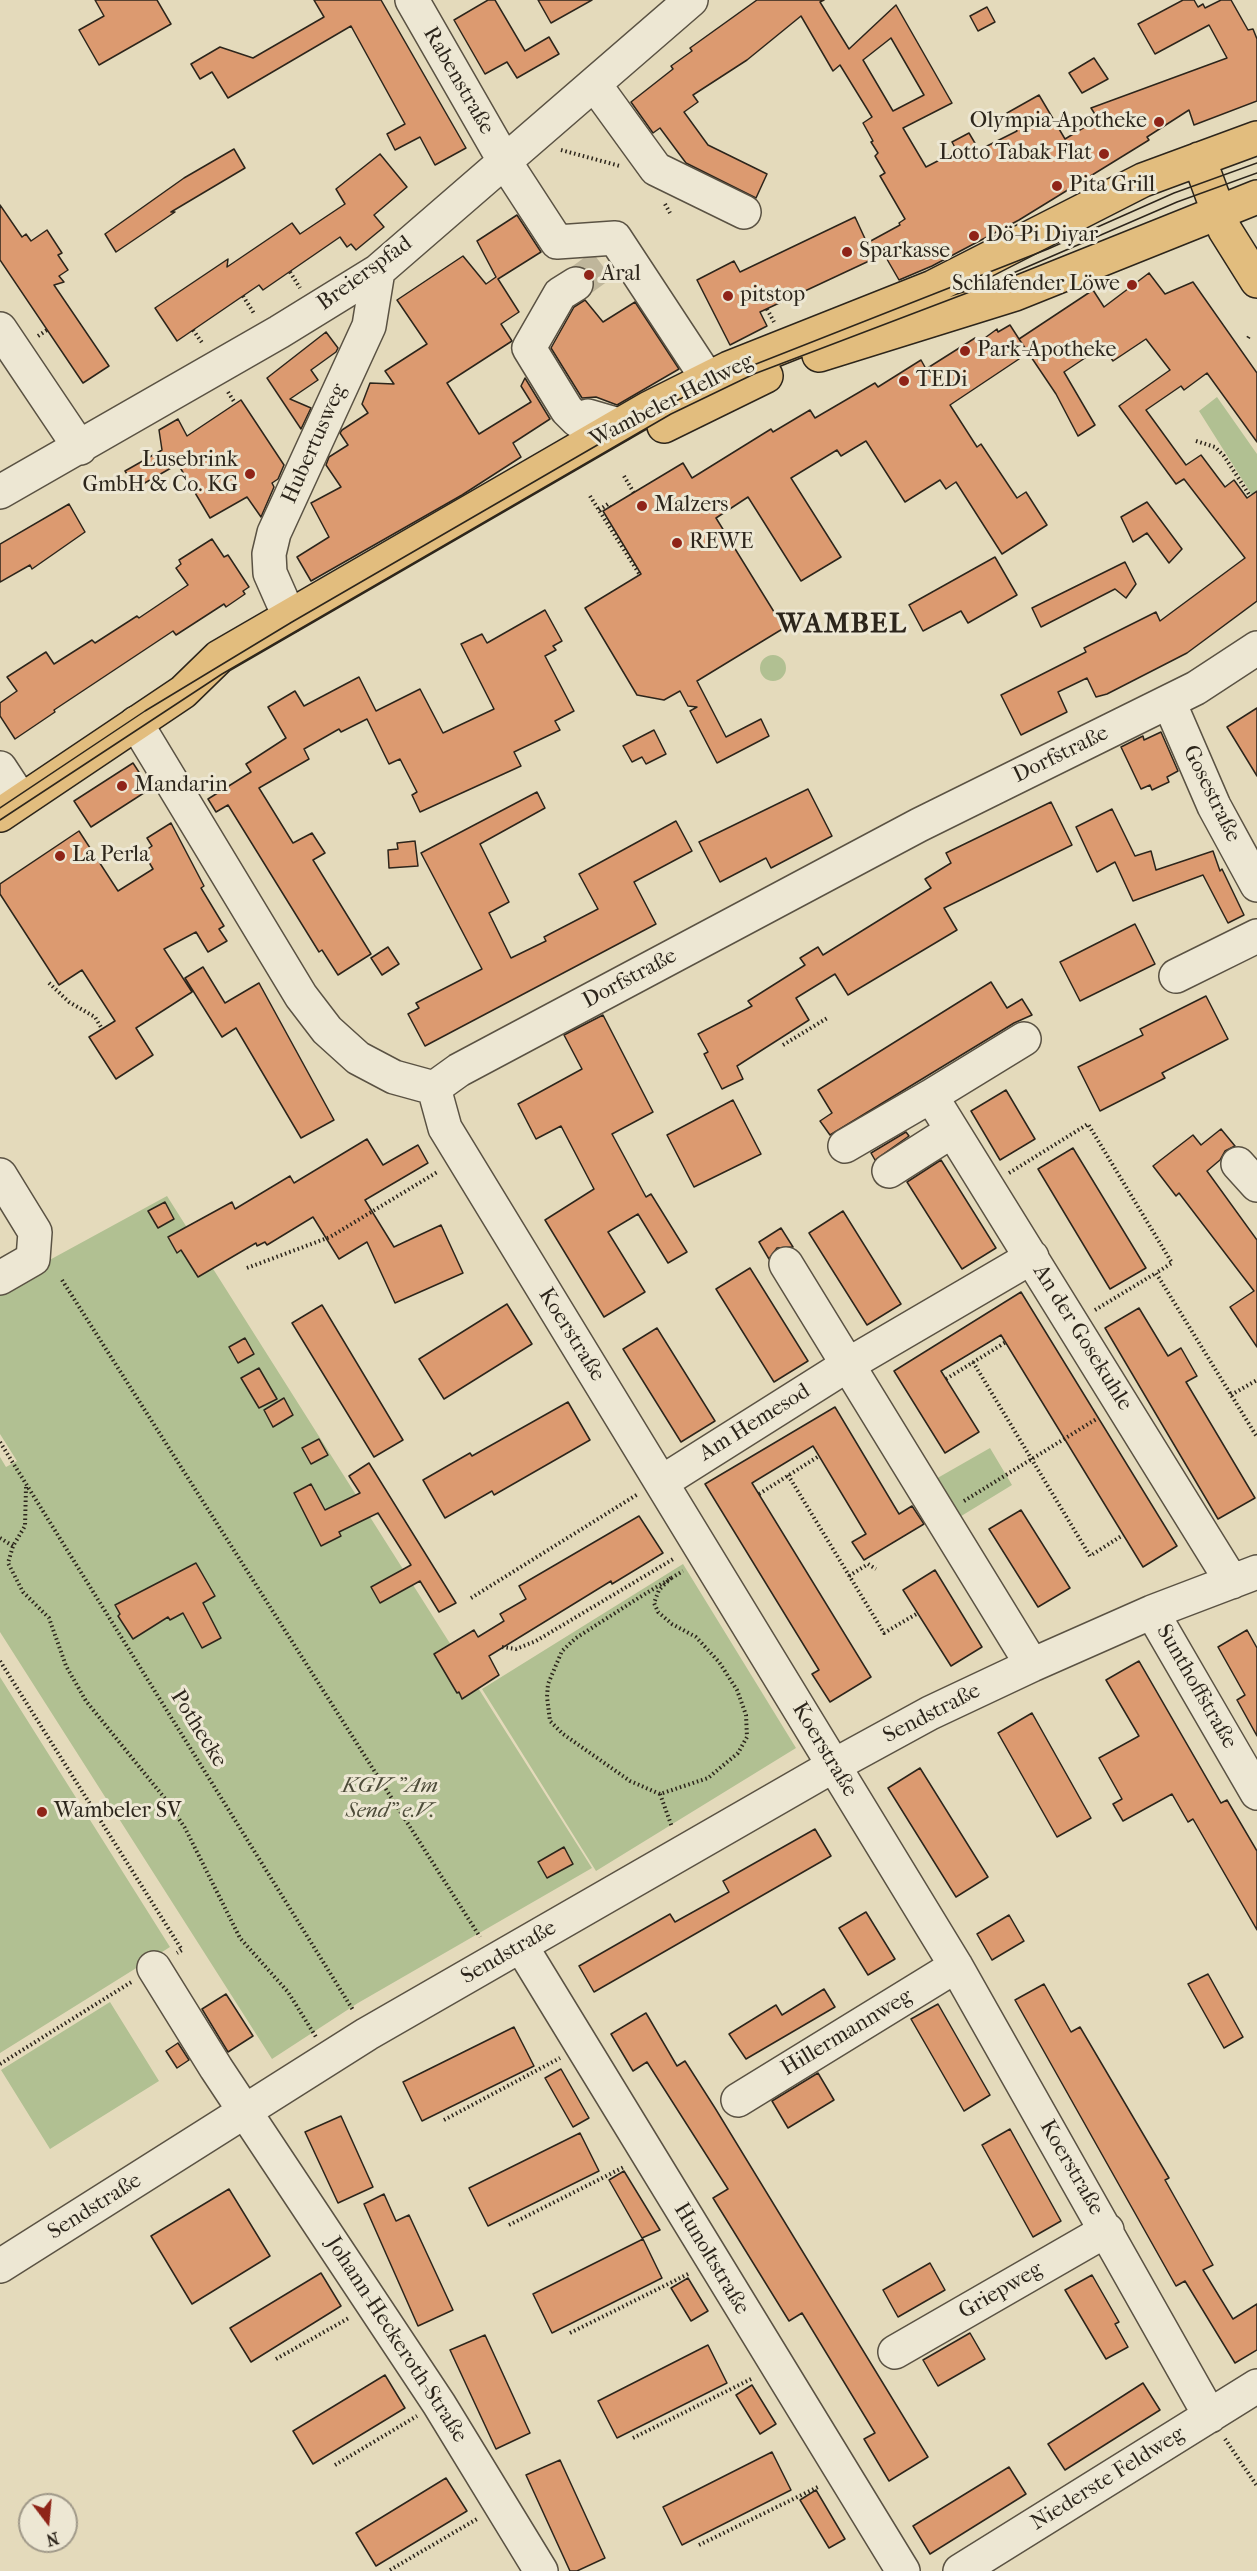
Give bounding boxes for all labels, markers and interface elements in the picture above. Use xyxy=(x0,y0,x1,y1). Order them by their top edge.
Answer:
street label: Rabenstraße xyxy=(417,22,499,140)
place label: Olympia-Apotheke xyxy=(970,109,1147,135)
marker: Olympia-Apotheke xyxy=(1152,115,1166,129)
place label: Lotto Tabak Flat xyxy=(939,141,1092,167)
marker: Lotto Tabak Flat xyxy=(1097,147,1111,161)
place label: Pita Grill xyxy=(1069,173,1155,199)
marker: Pita Grill xyxy=(1050,179,1064,193)
place label: Dö-Pi Diyar xyxy=(986,223,1098,249)
marker: Dö-Pi Diyar xyxy=(967,229,981,243)
street label: Breierspfad xyxy=(313,231,417,317)
place label: Sparkasse xyxy=(859,239,950,265)
marker: Sparkasse xyxy=(840,245,854,259)
place label: Aral xyxy=(601,262,641,288)
marker: Aral xyxy=(582,268,596,282)
place label: Schlafender Löwe xyxy=(952,272,1120,298)
marker: Schlafender Löwe xyxy=(1125,278,1139,292)
place label: pitstop xyxy=(740,283,805,309)
marker: pitstop xyxy=(721,289,735,303)
place label: Park-Apotheke xyxy=(977,338,1116,364)
marker: Park-Apotheke xyxy=(958,344,972,358)
street label: Wambeler Hellweg xyxy=(586,348,758,454)
place label: TEDi xyxy=(916,368,968,394)
marker: TEDi xyxy=(897,374,911,388)
street label: Hubertusweg xyxy=(277,380,353,508)
place label: Lusebrink GmbH & Co. KG xyxy=(82,448,238,500)
marker: Lusebrink GmbH & Co. KG xyxy=(243,467,257,481)
place label: Malzers xyxy=(654,493,728,519)
marker: Malzers xyxy=(635,499,649,513)
place label: REWE xyxy=(689,530,753,556)
marker: REWE xyxy=(670,536,684,550)
district label: WAMBEL xyxy=(777,608,907,642)
street label: Dorfstraße xyxy=(1009,721,1113,789)
street label: Gosestraße xyxy=(1176,741,1246,847)
place label: Mandarin xyxy=(134,773,228,799)
marker: Mandarin xyxy=(115,779,129,793)
place label: La Perla xyxy=(72,843,149,869)
marker: La Perla xyxy=(53,849,67,863)
street label: Dorfstraße xyxy=(578,943,682,1015)
street label: An der Gosekuhle xyxy=(1026,1260,1138,1416)
street label: Koerstraße xyxy=(532,1283,610,1387)
street label: Am Hemesod xyxy=(695,1379,815,1467)
street label: Sunthoffstraße xyxy=(1150,1620,1242,1754)
street label: Sendstraße xyxy=(879,1678,985,1750)
street label: Pothecke xyxy=(164,1685,232,1773)
street label: Koerstraße xyxy=(786,1698,862,1802)
park label: KGV "Am Send" e.V. xyxy=(342,1774,438,1826)
place label: Wambeler SV xyxy=(54,1799,181,1825)
marker: Wambeler SV xyxy=(35,1805,49,1819)
street label: Sendstraße xyxy=(457,1915,561,1991)
street label: Hillermannweg xyxy=(777,1983,917,2083)
street label: Koerstraße xyxy=(1033,2116,1109,2220)
street label: Sendstraße xyxy=(43,2168,147,2246)
street label: Hunoltstraße xyxy=(667,2198,755,2320)
street label: Johann-Heckeroth-Straße xyxy=(320,2232,472,2448)
street label: Griepweg xyxy=(954,2257,1048,2325)
street label: Niederste Feldweg xyxy=(1026,2421,1190,2537)
north arrow xyxy=(18,2493,78,2553)
text: N xyxy=(44,2528,61,2550)

